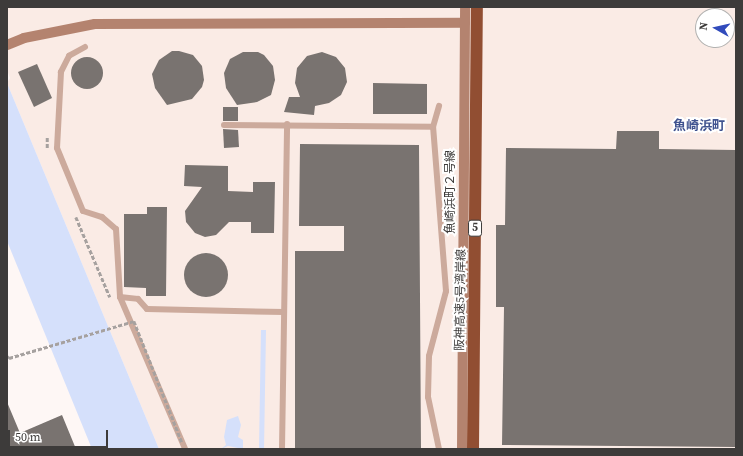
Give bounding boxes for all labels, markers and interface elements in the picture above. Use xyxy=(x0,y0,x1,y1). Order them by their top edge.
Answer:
north arrow xyxy=(695,8,735,48)
text: N xyxy=(696,21,712,31)
district label: 魚崎浜町 xyxy=(673,118,725,134)
street label: 魚崎浜町２号線 xyxy=(444,150,458,234)
road number: 5 xyxy=(468,219,482,237)
street label: 阪神高速5号湾岸線 xyxy=(453,249,469,351)
scale bar xyxy=(10,422,110,448)
text: 50 m xyxy=(15,429,41,445)

